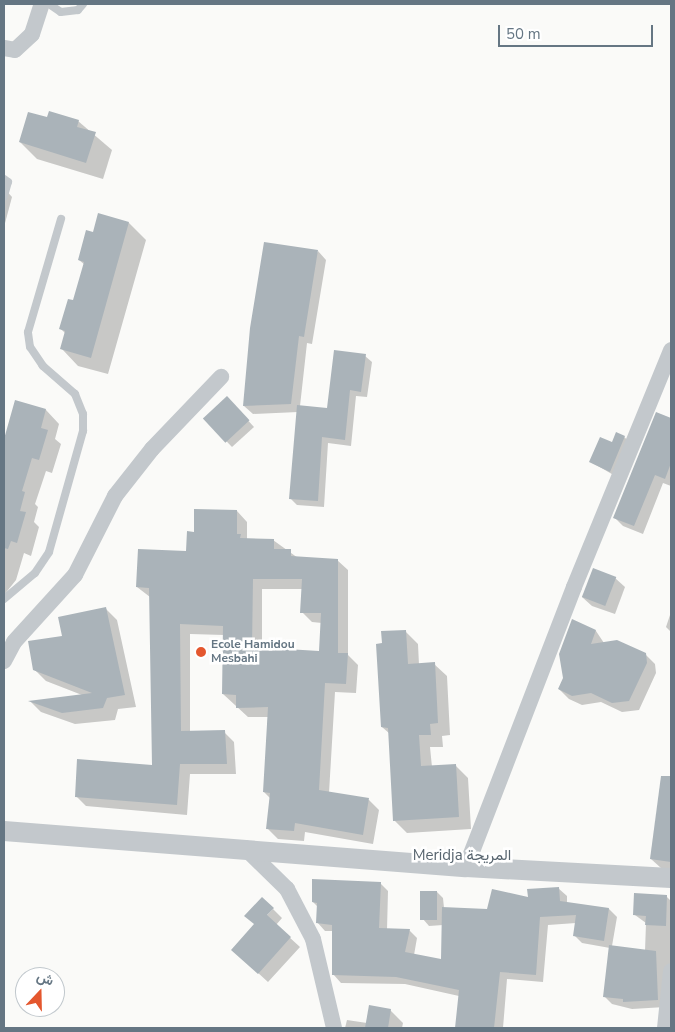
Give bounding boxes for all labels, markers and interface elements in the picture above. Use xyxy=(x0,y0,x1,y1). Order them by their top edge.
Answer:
scale bar xyxy=(500,15,655,47)
text: 50 m xyxy=(506,24,541,44)
place label: Ecole Hamidou Mesbahi xyxy=(211,638,295,666)
marker: Ecole Hamidou Mesbahi xyxy=(195,646,207,658)
district label: Meridja المريجة xyxy=(413,847,511,865)
north arrow xyxy=(15,967,65,1017)
text: ش xyxy=(34,967,56,990)

